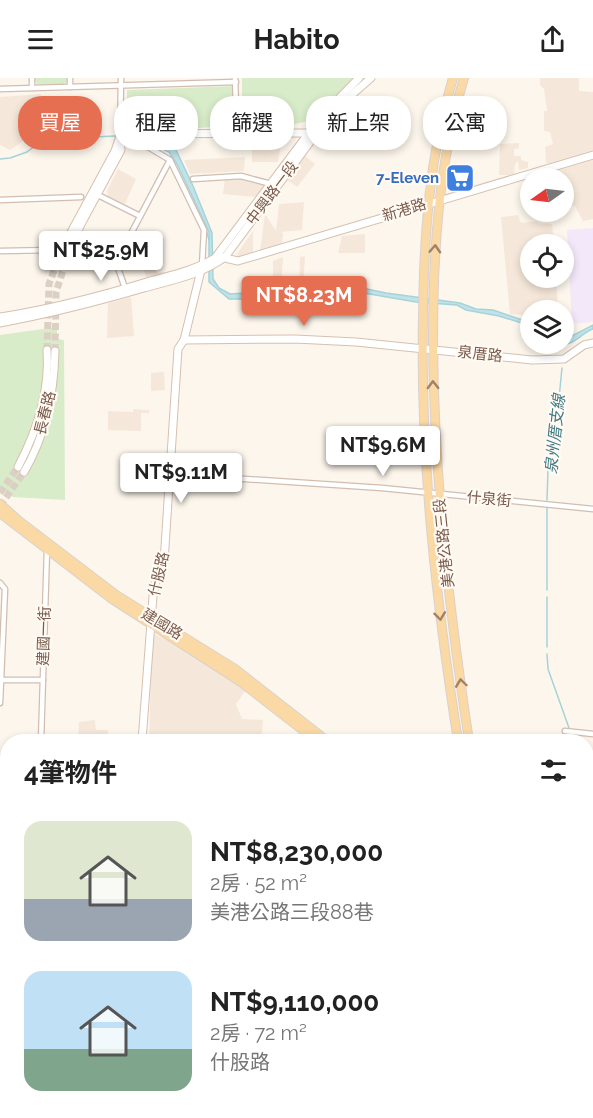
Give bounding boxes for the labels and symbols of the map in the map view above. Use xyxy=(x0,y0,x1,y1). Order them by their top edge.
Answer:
street label: 中興路一段 xyxy=(242,158,302,228)
supermarket icon: 7-Eleven xyxy=(444,162,476,194)
north arrow xyxy=(520,168,574,222)
place label: 7-Eleven xyxy=(376,169,439,187)
street label: 新港路 xyxy=(380,195,428,225)
pin: NT$25.9M xyxy=(39,231,163,282)
one-way arrow xyxy=(429,244,442,253)
pin: NT$8.23M xyxy=(242,276,366,327)
street label: 泉厝路 xyxy=(457,343,503,365)
one-way arrow xyxy=(427,380,440,389)
street label: 長春路 xyxy=(31,389,59,437)
water label: 泉州厝支線 xyxy=(541,391,569,475)
pin: NT$9.6M xyxy=(328,426,438,477)
pin: NT$9.11M xyxy=(119,453,243,504)
street label: 什泉街 xyxy=(466,488,512,510)
street label: 美港公路三段 xyxy=(430,497,458,589)
street label: 什股路 xyxy=(145,550,173,598)
street label: 建國路 xyxy=(138,605,186,643)
street label: 建國一街 xyxy=(34,606,54,666)
one-way arrow xyxy=(433,611,445,620)
one-way arrow xyxy=(455,679,467,688)

